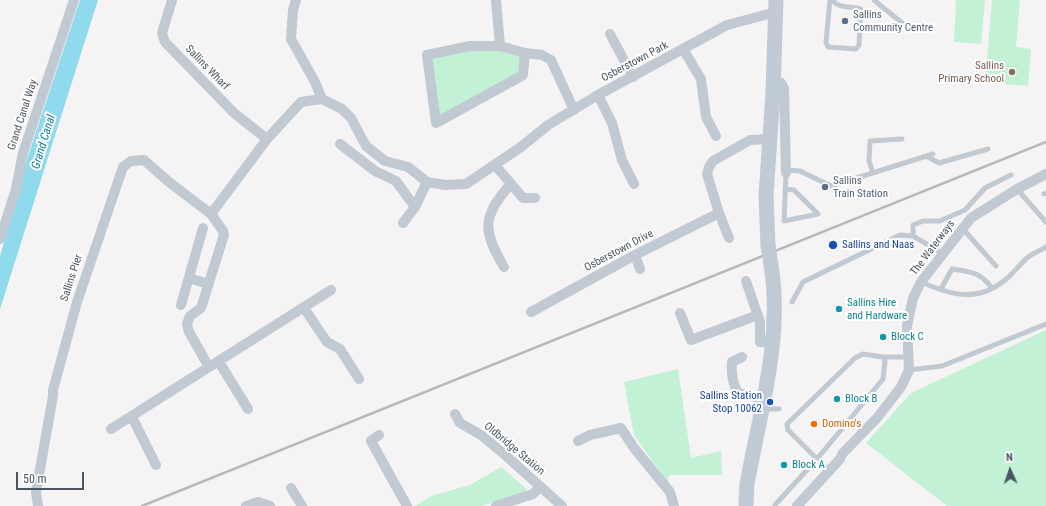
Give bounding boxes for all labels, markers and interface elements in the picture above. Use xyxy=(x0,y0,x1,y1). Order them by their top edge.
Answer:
place label: Sallins Community Centre xyxy=(853,8,933,34)
marker: Sallins Community Centre xyxy=(840,16,850,26)
street label: Osberstown Park xyxy=(599,39,671,85)
street label: Sallins Wharf xyxy=(182,43,232,93)
place label: Sallins Primary School xyxy=(938,59,1004,85)
marker: Sallins Primary School xyxy=(1007,67,1017,77)
street label: Grand Canal Way xyxy=(5,78,41,152)
water label: Grand Canal xyxy=(29,113,59,171)
place label: Sallins Train Station xyxy=(833,174,888,200)
marker: Sallins Train Station xyxy=(820,182,830,192)
street label: The Waterways xyxy=(908,218,958,278)
street label: Osberstown Drive xyxy=(582,227,656,275)
place label: Sallins and Naas xyxy=(842,238,914,252)
marker: Sallins and Naas xyxy=(827,239,839,251)
street label: Sallins Pier xyxy=(58,253,86,303)
place label: Sallins Hire and Hardware xyxy=(847,296,907,322)
marker: Sallins Hire and Hardware xyxy=(834,304,844,314)
place label: Block C xyxy=(891,330,924,344)
marker: Block C xyxy=(878,332,888,342)
place label: Sallins Station Stop 10062 xyxy=(700,389,762,415)
place label: Block B xyxy=(845,392,878,406)
marker: Block B xyxy=(832,394,842,404)
marker: Sallins Station Stop 10062 xyxy=(765,397,775,407)
place label: Domino's xyxy=(822,417,861,431)
marker: Domino's xyxy=(809,419,819,429)
street label: Oldbridge Station xyxy=(481,420,547,478)
north arrow xyxy=(990,450,1030,490)
text: N xyxy=(1006,451,1013,464)
place label: Block A xyxy=(792,458,825,472)
marker: Block A xyxy=(779,460,789,470)
scale bar xyxy=(18,464,86,490)
text: 50 m xyxy=(23,472,47,486)

